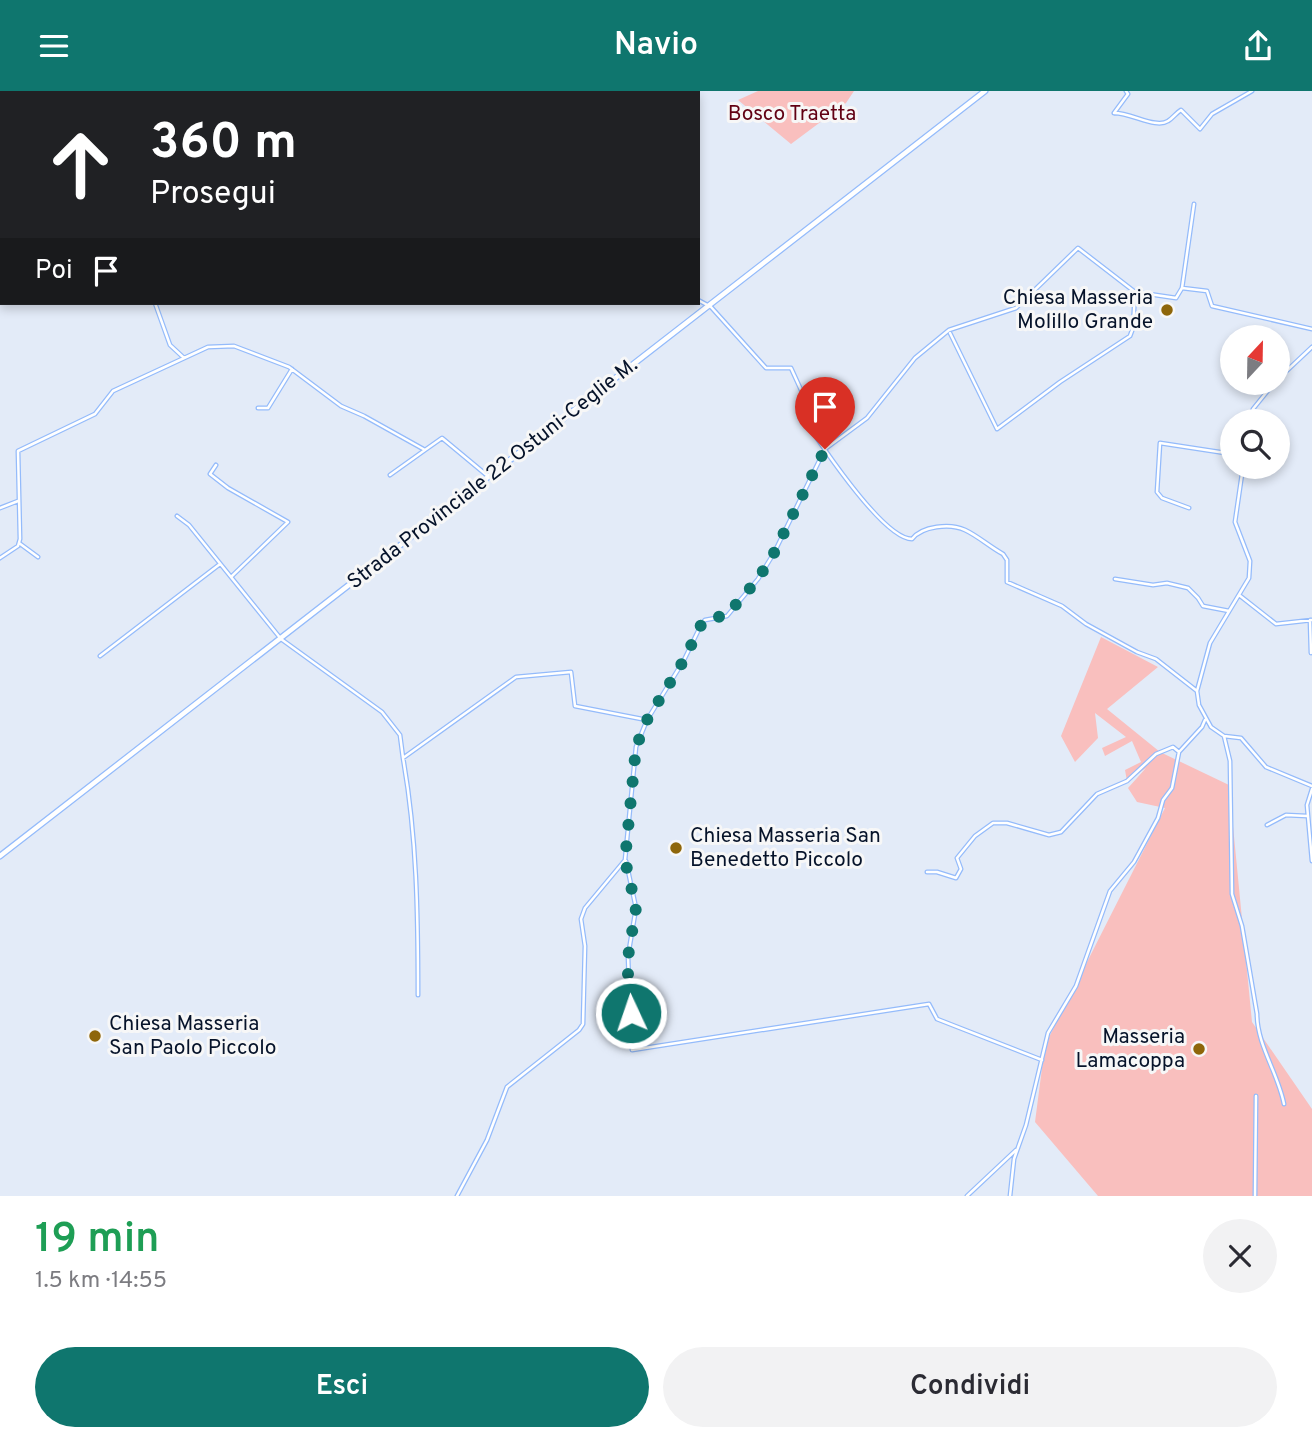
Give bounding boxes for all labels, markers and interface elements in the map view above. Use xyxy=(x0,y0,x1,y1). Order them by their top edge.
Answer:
text: Navio xyxy=(614,26,698,66)
icon: menu xyxy=(35,27,73,65)
icon: share xyxy=(1239,27,1277,65)
park label: Bosco Traetta xyxy=(728,101,856,128)
text: 360 m xyxy=(150,114,297,176)
icon: ahead xyxy=(35,119,126,210)
text: Prosegui xyxy=(150,175,276,215)
icon: arrive xyxy=(87,252,125,290)
text: Poi xyxy=(35,255,73,288)
place label: Chiesa Masseria Molillo Grande xyxy=(1003,285,1153,336)
marker: Chiesa Masseria Molillo Grande xyxy=(1159,302,1175,318)
north arrow xyxy=(1220,325,1290,395)
map controls xyxy=(1220,325,1290,479)
street label: Strada Provinciale 22 Ostuni-Ceglie M. xyxy=(342,352,644,596)
pin xyxy=(795,377,855,449)
icon: arrive xyxy=(806,388,844,426)
button: search xyxy=(1220,409,1290,479)
place label: Chiesa Masseria San Benedetto Piccolo xyxy=(690,823,881,874)
marker: Chiesa Masseria San Benedetto Piccolo xyxy=(668,840,684,856)
position arrow xyxy=(594,976,668,1050)
place label: Chiesa Masseria San Paolo Piccolo xyxy=(109,1011,277,1062)
place label: Masseria Lamacoppa xyxy=(1075,1024,1185,1075)
marker: Chiesa Masseria San Paolo Piccolo xyxy=(87,1028,103,1044)
marker: Masseria Lamacoppa xyxy=(1191,1041,1207,1057)
text: 19 min xyxy=(35,1214,160,1267)
button: close xyxy=(1203,1219,1277,1293)
text: 1.5 km · 14:55 xyxy=(35,1267,167,1296)
button: Esci xyxy=(35,1347,649,1427)
button: Condividi xyxy=(663,1347,1277,1427)

